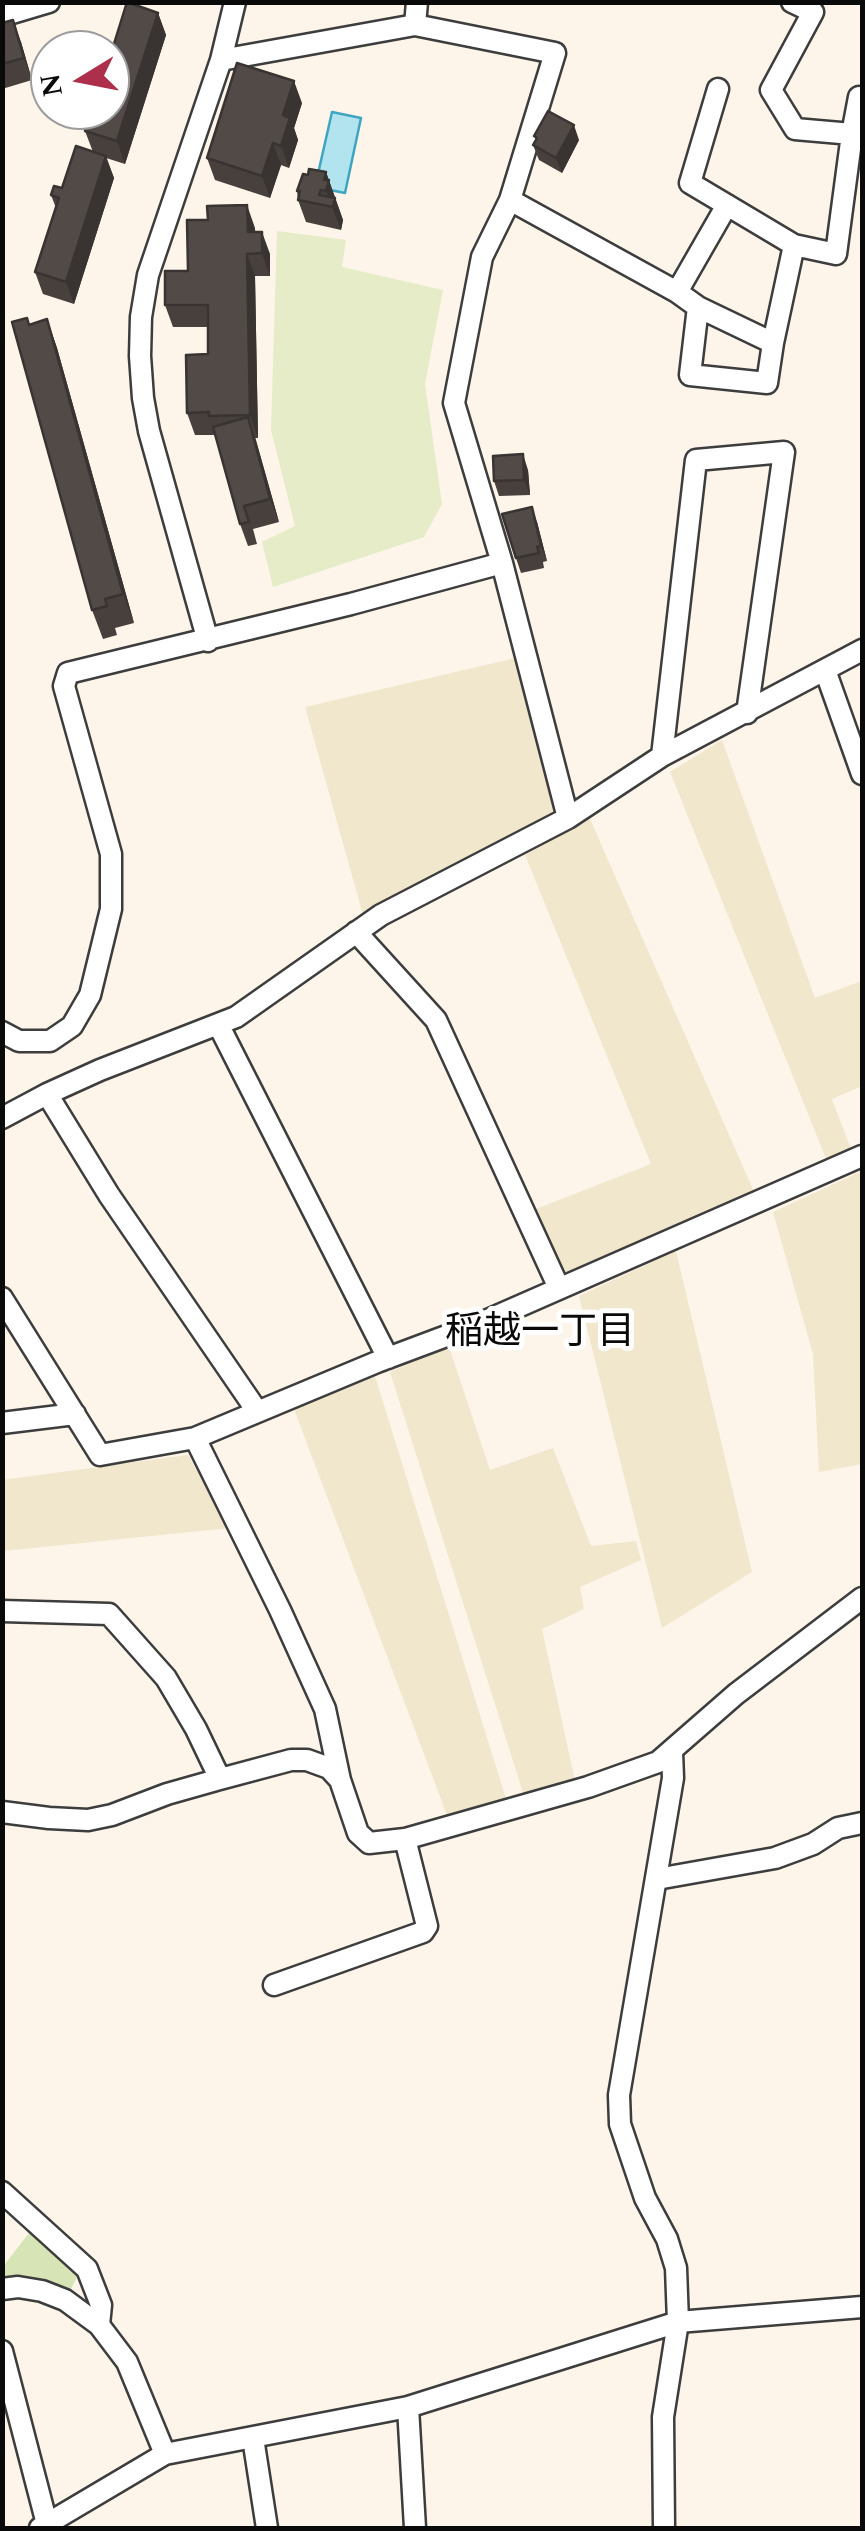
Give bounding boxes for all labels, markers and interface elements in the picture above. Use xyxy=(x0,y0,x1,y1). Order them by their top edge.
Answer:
north arrow xyxy=(30,30,130,130)
text: N xyxy=(29,70,75,100)
district label: 稲越一丁目 xyxy=(445,1313,635,1359)

